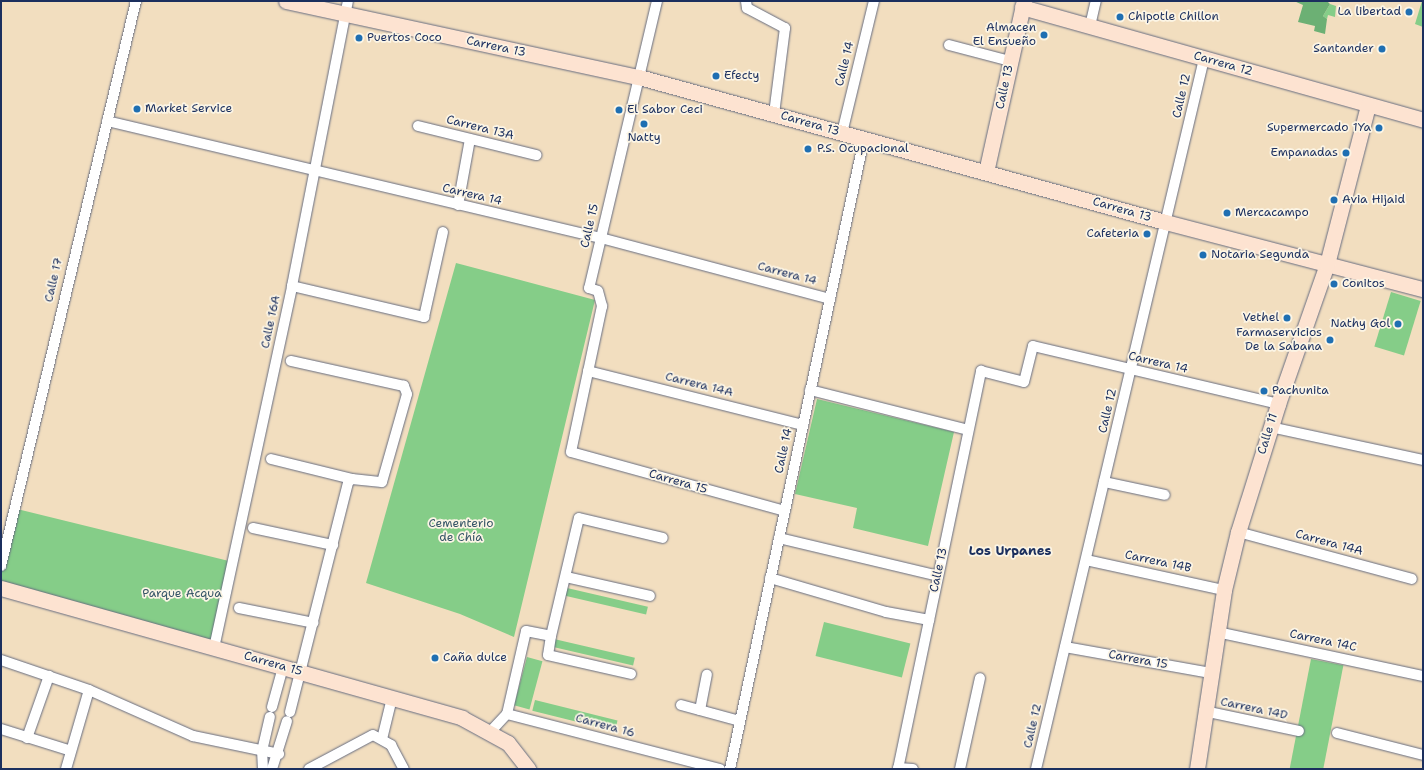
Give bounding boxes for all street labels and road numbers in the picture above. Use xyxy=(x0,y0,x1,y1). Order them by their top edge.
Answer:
street label: Carrera 13 xyxy=(465,34,527,60)
street label: Calle 14 xyxy=(833,40,857,88)
street label: Carrera 12 xyxy=(1192,49,1254,79)
street label: Calle 13 xyxy=(993,63,1017,111)
street label: Calle 12 xyxy=(1170,72,1194,120)
street label: Carrera 13 xyxy=(779,109,841,139)
street label: Carrera 13A xyxy=(445,113,515,143)
street label: Carrera 14 xyxy=(441,181,503,209)
street label: Carrera 13 xyxy=(1091,195,1153,225)
street label: Calle 15 xyxy=(578,203,602,249)
street label: Calle 17 xyxy=(42,256,66,304)
street label: Carrera 14 xyxy=(756,259,818,289)
street label: Calle 16A xyxy=(258,294,284,350)
street label: Carrera 14 xyxy=(1127,349,1189,377)
street label: Carrera 14A xyxy=(664,370,734,400)
street label: Calle 12 xyxy=(1096,387,1120,435)
street label: Calle 11 xyxy=(1255,412,1281,456)
street label: Calle 14 xyxy=(772,427,796,475)
street label: Carrera 15 xyxy=(647,467,709,497)
street label: Carrera 14A xyxy=(1294,527,1364,559)
street label: Calle 13 xyxy=(927,546,951,594)
street label: Carrera 14B xyxy=(1123,548,1193,576)
street label: Carrera 14C xyxy=(1288,627,1358,655)
street label: Carrera 15 xyxy=(1107,648,1169,672)
street label: Carrera 15 xyxy=(242,649,304,679)
street label: Carrera 14D xyxy=(1219,695,1289,723)
street label: Calle 12 xyxy=(1021,702,1045,750)
street label: Carrera 16 xyxy=(574,711,636,741)

